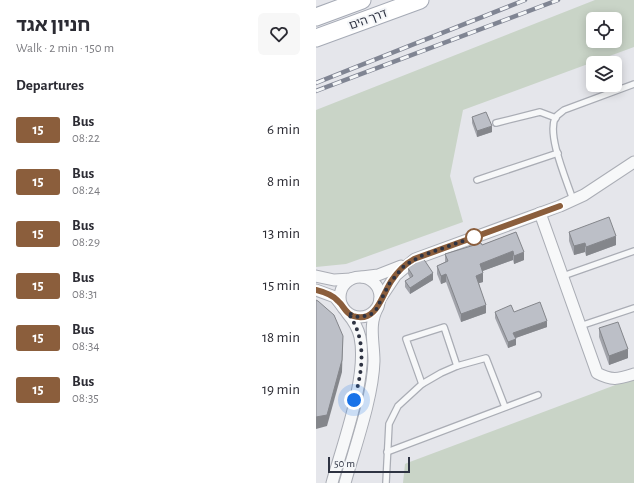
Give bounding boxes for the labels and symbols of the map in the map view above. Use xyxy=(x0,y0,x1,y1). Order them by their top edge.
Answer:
street label: דרך הים xyxy=(347,6,389,31)
unlabelled marker xyxy=(465,228,483,246)
your location xyxy=(344,390,364,410)
scale bar xyxy=(328,455,410,474)

